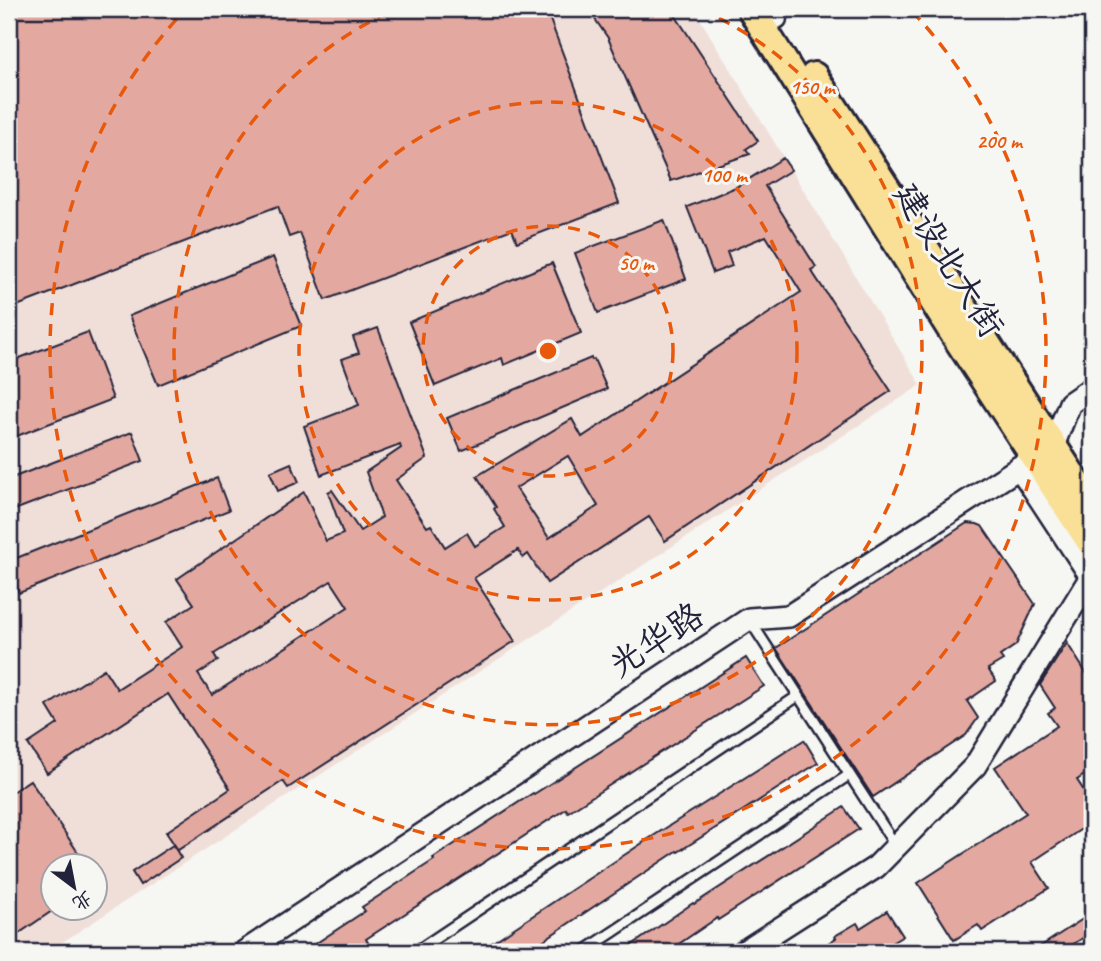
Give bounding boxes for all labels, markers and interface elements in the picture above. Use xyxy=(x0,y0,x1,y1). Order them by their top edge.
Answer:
text: 150 m xyxy=(789,74,837,100)
text: 200 m xyxy=(976,128,1024,154)
text: 100 m xyxy=(701,162,749,188)
street label: 建设北大街 xyxy=(884,174,1014,346)
text: 50 m xyxy=(618,250,656,276)
centre of rings xyxy=(536,339,560,363)
street label: 光华路 xyxy=(600,593,712,687)
north arrow xyxy=(38,852,108,922)
text: 北 xyxy=(68,885,97,916)

